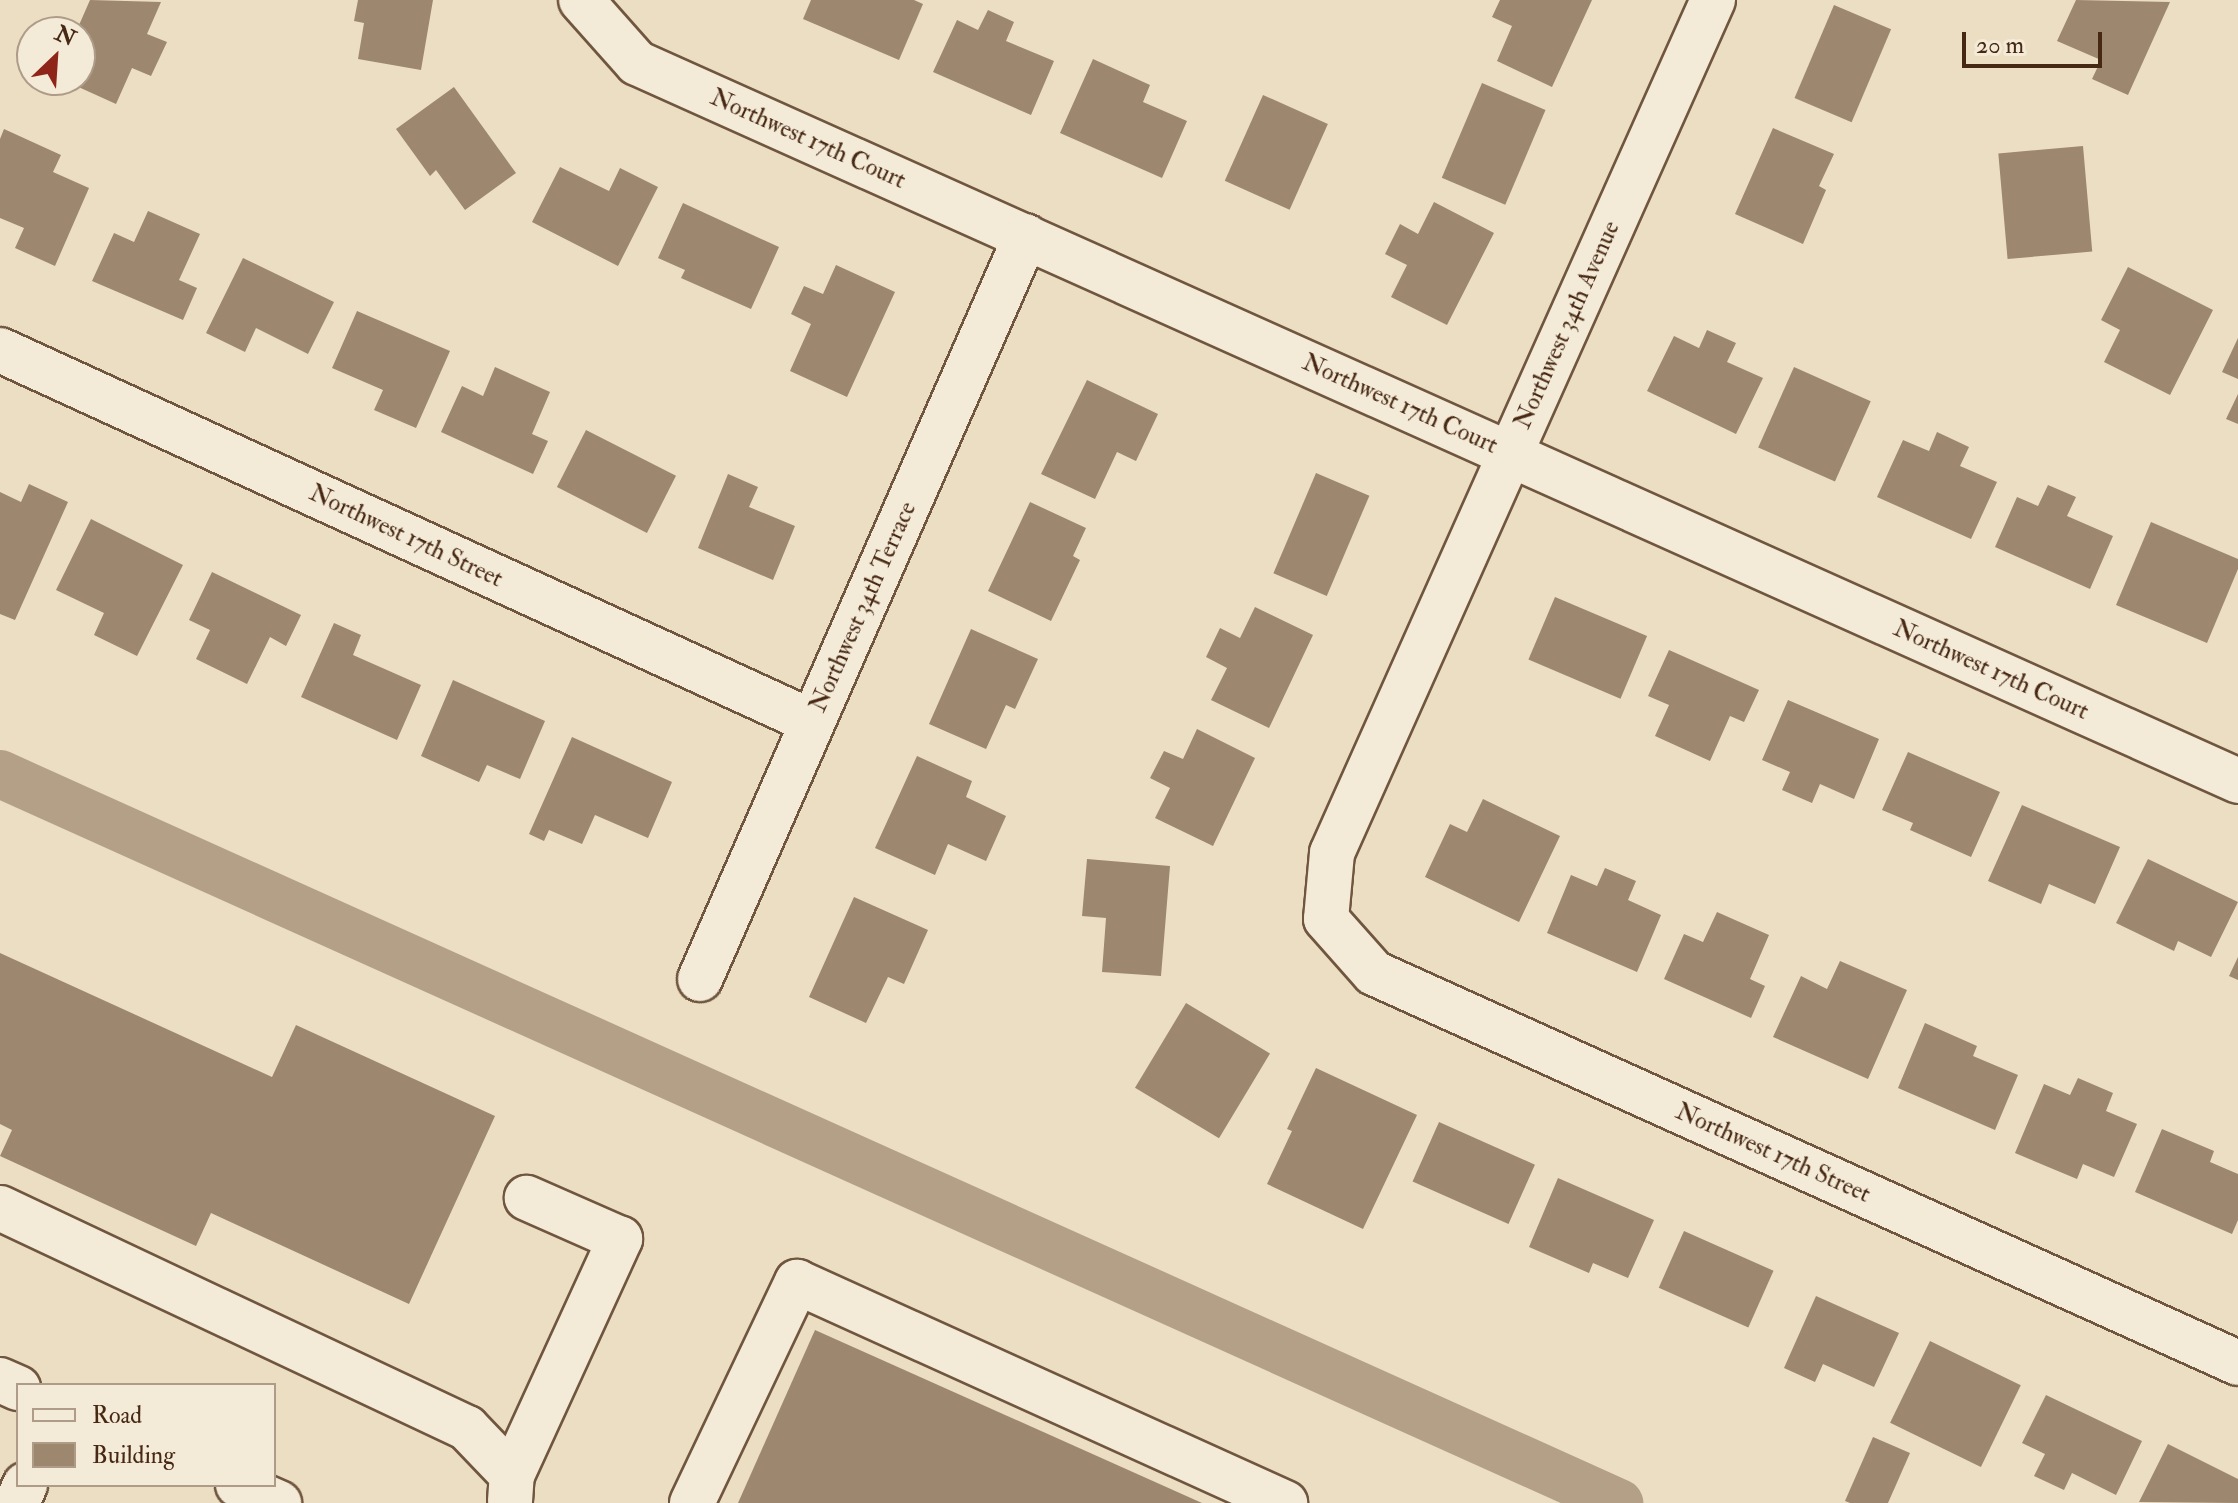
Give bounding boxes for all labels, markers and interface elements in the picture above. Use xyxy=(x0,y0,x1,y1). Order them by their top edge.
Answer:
north arrow xyxy=(16,16,96,96)
scale bar xyxy=(1966,16,2106,66)
text: N xyxy=(50,19,80,53)
text: 20 m xyxy=(1976,30,2024,61)
street label: Northwest 17th Court xyxy=(706,83,910,195)
street label: Northwest 34th Avenue xyxy=(1508,217,1626,433)
street label: Northwest 17th Court xyxy=(1298,348,1502,460)
street label: Northwest 17th Street xyxy=(305,479,507,593)
street label: Northwest 34th Terrace xyxy=(804,497,922,717)
street label: Northwest 17th Court xyxy=(1889,614,2093,726)
street label: Northwest 17th Street xyxy=(1671,1097,1875,1209)
legend xyxy=(16,1383,276,1487)
text: Road xyxy=(92,1400,142,1431)
text: Building xyxy=(92,1440,175,1471)

